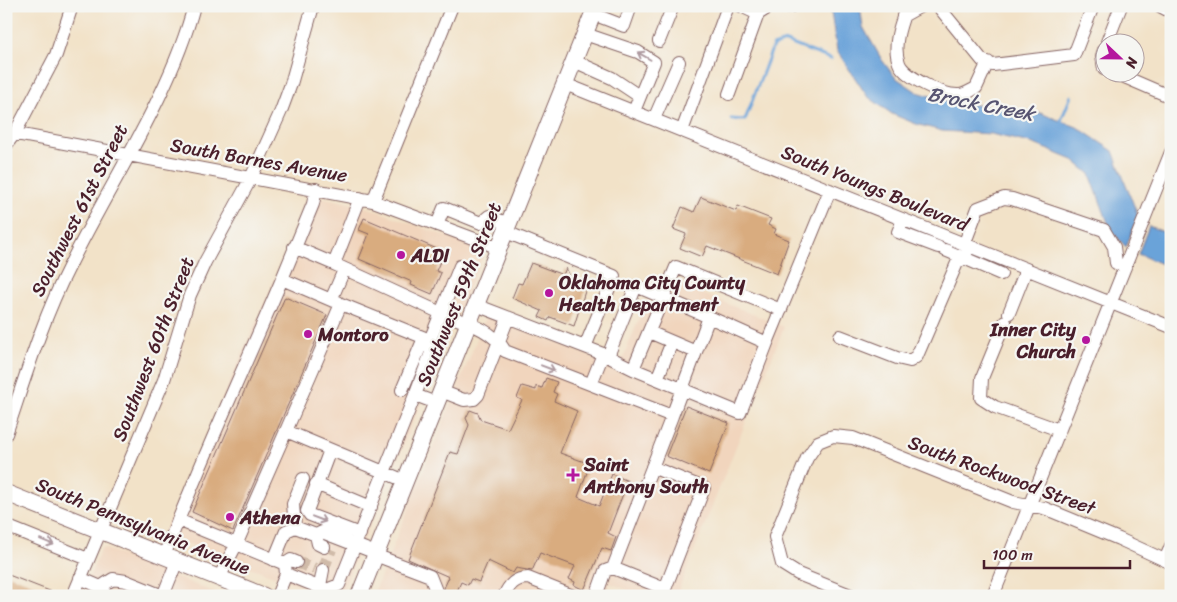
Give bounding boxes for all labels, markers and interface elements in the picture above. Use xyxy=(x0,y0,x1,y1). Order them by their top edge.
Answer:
north arrow xyxy=(1094,32,1144,82)
one-way arrow xyxy=(637,50,651,60)
text: N xyxy=(1118,53,1145,72)
water label: Brock Creek xyxy=(925,77,1040,132)
street label: Southwest 61st Street xyxy=(21,118,137,302)
street label: South Barnes Avenue xyxy=(168,128,350,192)
street label: South Youngs Boulevard xyxy=(776,135,976,241)
street label: Southwest 59th Street xyxy=(407,197,511,391)
place label: ALDI xyxy=(410,239,451,272)
marker: ALDI xyxy=(395,249,407,261)
street label: Southwest 60th Street xyxy=(103,252,203,446)
place label: Oklahoma City County Health Department xyxy=(558,266,746,321)
marker: Oklahoma City County Health Department xyxy=(543,287,555,299)
place label: Inner City Church xyxy=(989,313,1077,368)
place label: Montoro xyxy=(317,318,389,351)
marker: Montoro xyxy=(302,328,314,340)
marker: Inner City Church xyxy=(1080,334,1092,346)
one-way arrow xyxy=(540,363,555,373)
street label: South Rockwood Street xyxy=(904,426,1102,525)
place label: Saint Anthony South xyxy=(583,448,709,503)
street label: South Pennsylvania Avenue xyxy=(31,468,255,584)
marker: Saint Anthony South xyxy=(566,468,580,482)
place label: Athena xyxy=(239,501,301,534)
marker: Athena xyxy=(224,511,236,523)
one-way arrow xyxy=(311,515,326,524)
scale bar xyxy=(984,537,1131,569)
one-way arrow xyxy=(39,538,54,548)
text: 100 m xyxy=(992,542,1033,568)

